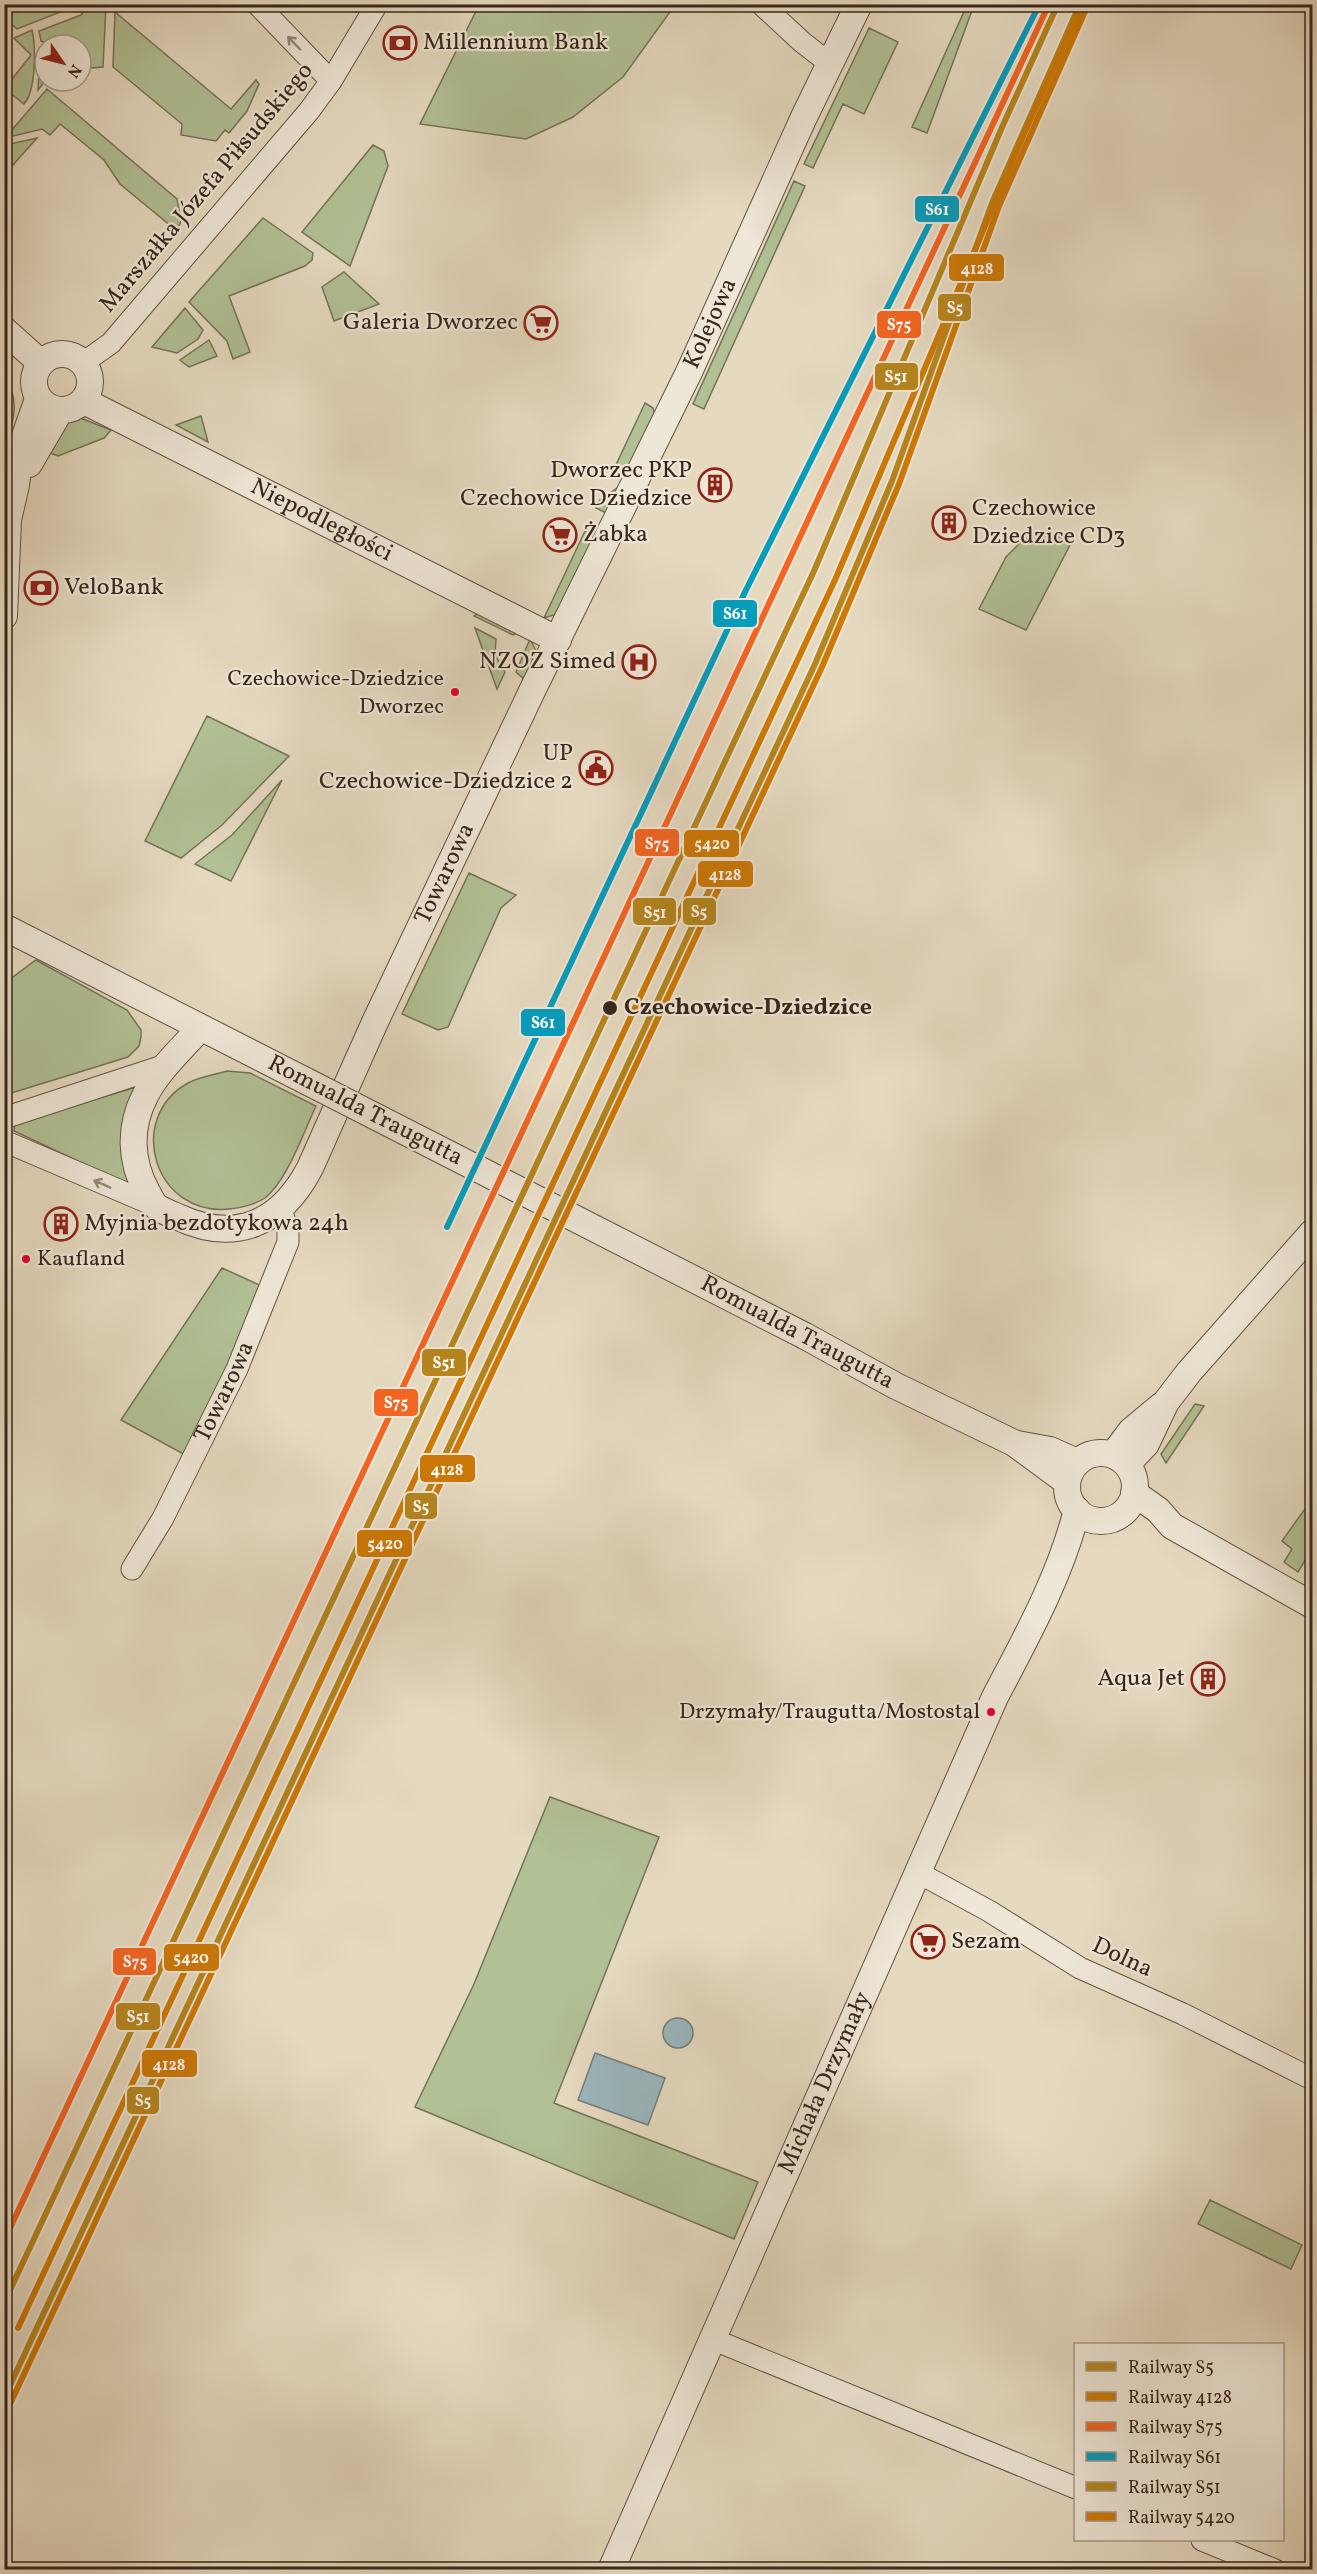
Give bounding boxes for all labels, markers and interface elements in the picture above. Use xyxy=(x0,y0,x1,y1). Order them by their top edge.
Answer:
bank icon: Millennium Bank xyxy=(382,25,418,61)
place label: Millennium Bank xyxy=(423,26,608,60)
north arrow xyxy=(33,33,93,93)
one-way arrow xyxy=(287,35,302,50)
street label: Marszałka Józefa Piłsudskiego xyxy=(92,56,322,320)
text: N xyxy=(61,59,86,82)
line badge: S61 xyxy=(914,195,960,223)
text: S61 xyxy=(925,200,949,222)
line badge: 4128 xyxy=(948,253,1005,282)
text: 4128 xyxy=(960,259,994,281)
street label: Kolejowa xyxy=(676,273,746,375)
line badge: S5 xyxy=(937,293,972,322)
text: S5 xyxy=(947,298,964,320)
supermarket icon: Galeria Dworzec xyxy=(523,305,559,341)
place label: Galeria Dworzec xyxy=(343,306,518,340)
line badge: S75 xyxy=(876,310,922,339)
text: S75 xyxy=(887,315,911,337)
line badge: S51 xyxy=(874,362,919,391)
text: S51 xyxy=(884,367,908,389)
place label: Dworzec PKP Czechowice Dziedzice xyxy=(460,454,692,516)
building icon: Dworzec PKP Czechowice Dziedzice xyxy=(697,467,733,503)
street label: Niepodległości xyxy=(244,471,399,571)
place label: Czechowice Dziedzice CD3 xyxy=(972,492,1125,554)
building icon: Czechowice Dziedzice CD3 xyxy=(931,505,967,541)
supermarket icon: Żabka xyxy=(542,517,578,553)
place label: Żabka xyxy=(583,518,648,552)
bank icon: VeloBank xyxy=(23,570,59,606)
place label: VeloBank xyxy=(64,571,164,605)
line badge: S61 xyxy=(712,599,758,628)
text: S61 xyxy=(723,604,747,626)
hospital icon: NZOZ Simed xyxy=(621,644,657,680)
place label: NZOZ Simed xyxy=(479,645,616,679)
place label: Czechowice-Dziedzice Dworzec xyxy=(227,664,444,723)
marker: Czechowice-Dziedzice Dworzec xyxy=(449,686,461,698)
place label: UP Czechowice-Dziedzice 2 xyxy=(319,737,573,799)
public building icon: UP Czechowice-Dziedzice 2 xyxy=(578,750,614,786)
street label: Towarowa xyxy=(407,818,484,930)
line badge: S75 xyxy=(634,828,680,857)
line badge: 5420 xyxy=(683,829,740,858)
text: S75 xyxy=(645,834,669,856)
text: 5420 xyxy=(694,834,730,856)
line badge: 4128 xyxy=(697,860,754,888)
text: 4128 xyxy=(708,865,742,887)
line badge: S51 xyxy=(632,897,677,926)
line badge: S5 xyxy=(682,897,717,926)
text: S5 xyxy=(691,902,708,924)
text: S51 xyxy=(643,903,667,925)
place label: Czechowice-Dziedzice xyxy=(624,991,872,1025)
marker: Czechowice-Dziedzice xyxy=(601,999,619,1017)
line badge: S61 xyxy=(520,1008,566,1037)
text: S61 xyxy=(531,1013,555,1035)
street label: Romualda Traugutta xyxy=(261,1047,469,1175)
one-way arrow xyxy=(93,1177,111,1189)
building icon: Myjnia bezdotykowa 24h xyxy=(43,1206,79,1242)
place label: Myjnia bezdotykowa 24h xyxy=(84,1207,349,1241)
place label: Kaufland xyxy=(37,1244,125,1275)
marker: Kaufland xyxy=(20,1253,32,1265)
street label: Romualda Traugutta xyxy=(694,1267,900,1399)
street label: Towarowa xyxy=(186,1336,263,1449)
line badge: S51 xyxy=(421,1348,467,1377)
text: S51 xyxy=(432,1353,456,1375)
line badge: S75 xyxy=(373,1388,419,1417)
text: S75 xyxy=(384,1393,408,1415)
line badge: 4128 xyxy=(419,1454,476,1483)
text: 4128 xyxy=(430,1460,464,1482)
line badge: S5 xyxy=(404,1492,438,1520)
text: S5 xyxy=(413,1497,430,1519)
line badge: 5420 xyxy=(356,1529,413,1558)
text: 5420 xyxy=(367,1534,403,1556)
building icon: Aqua Jet xyxy=(1190,1661,1226,1697)
place label: Aqua Jet xyxy=(1097,1662,1185,1696)
place label: Drzymały/Traugutta/Mostostal xyxy=(679,1697,980,1728)
marker: Drzymały/Traugutta/Mostostal xyxy=(985,1706,997,1718)
supermarket icon: Sezam xyxy=(910,1924,946,1960)
place label: Sezam xyxy=(951,1925,1021,1959)
street label: Dolna xyxy=(1086,1929,1158,1987)
line badge: 5420 xyxy=(163,1943,220,1972)
line badge: S75 xyxy=(112,1947,157,1976)
text: 5420 xyxy=(173,1948,209,1970)
text: S75 xyxy=(123,1952,147,1974)
street label: Michała Drzymały xyxy=(770,1986,880,2180)
line badge: S51 xyxy=(115,2002,161,2031)
text: S51 xyxy=(126,2007,150,2029)
line badge: 4128 xyxy=(141,2049,198,2078)
text: 4128 xyxy=(152,2055,186,2077)
line badge: S5 xyxy=(126,2086,160,2115)
text: S5 xyxy=(135,2091,152,2113)
legend xyxy=(1074,2343,1284,2541)
text: Railway S5 xyxy=(1128,2356,1214,2381)
text: Railway 4128 xyxy=(1128,2386,1232,2411)
text: Railway S75 xyxy=(1128,2416,1223,2441)
text: Railway S61 xyxy=(1128,2446,1221,2471)
text: Railway S51 xyxy=(1128,2476,1221,2501)
text: Railway 5420 xyxy=(1128,2506,1235,2531)

